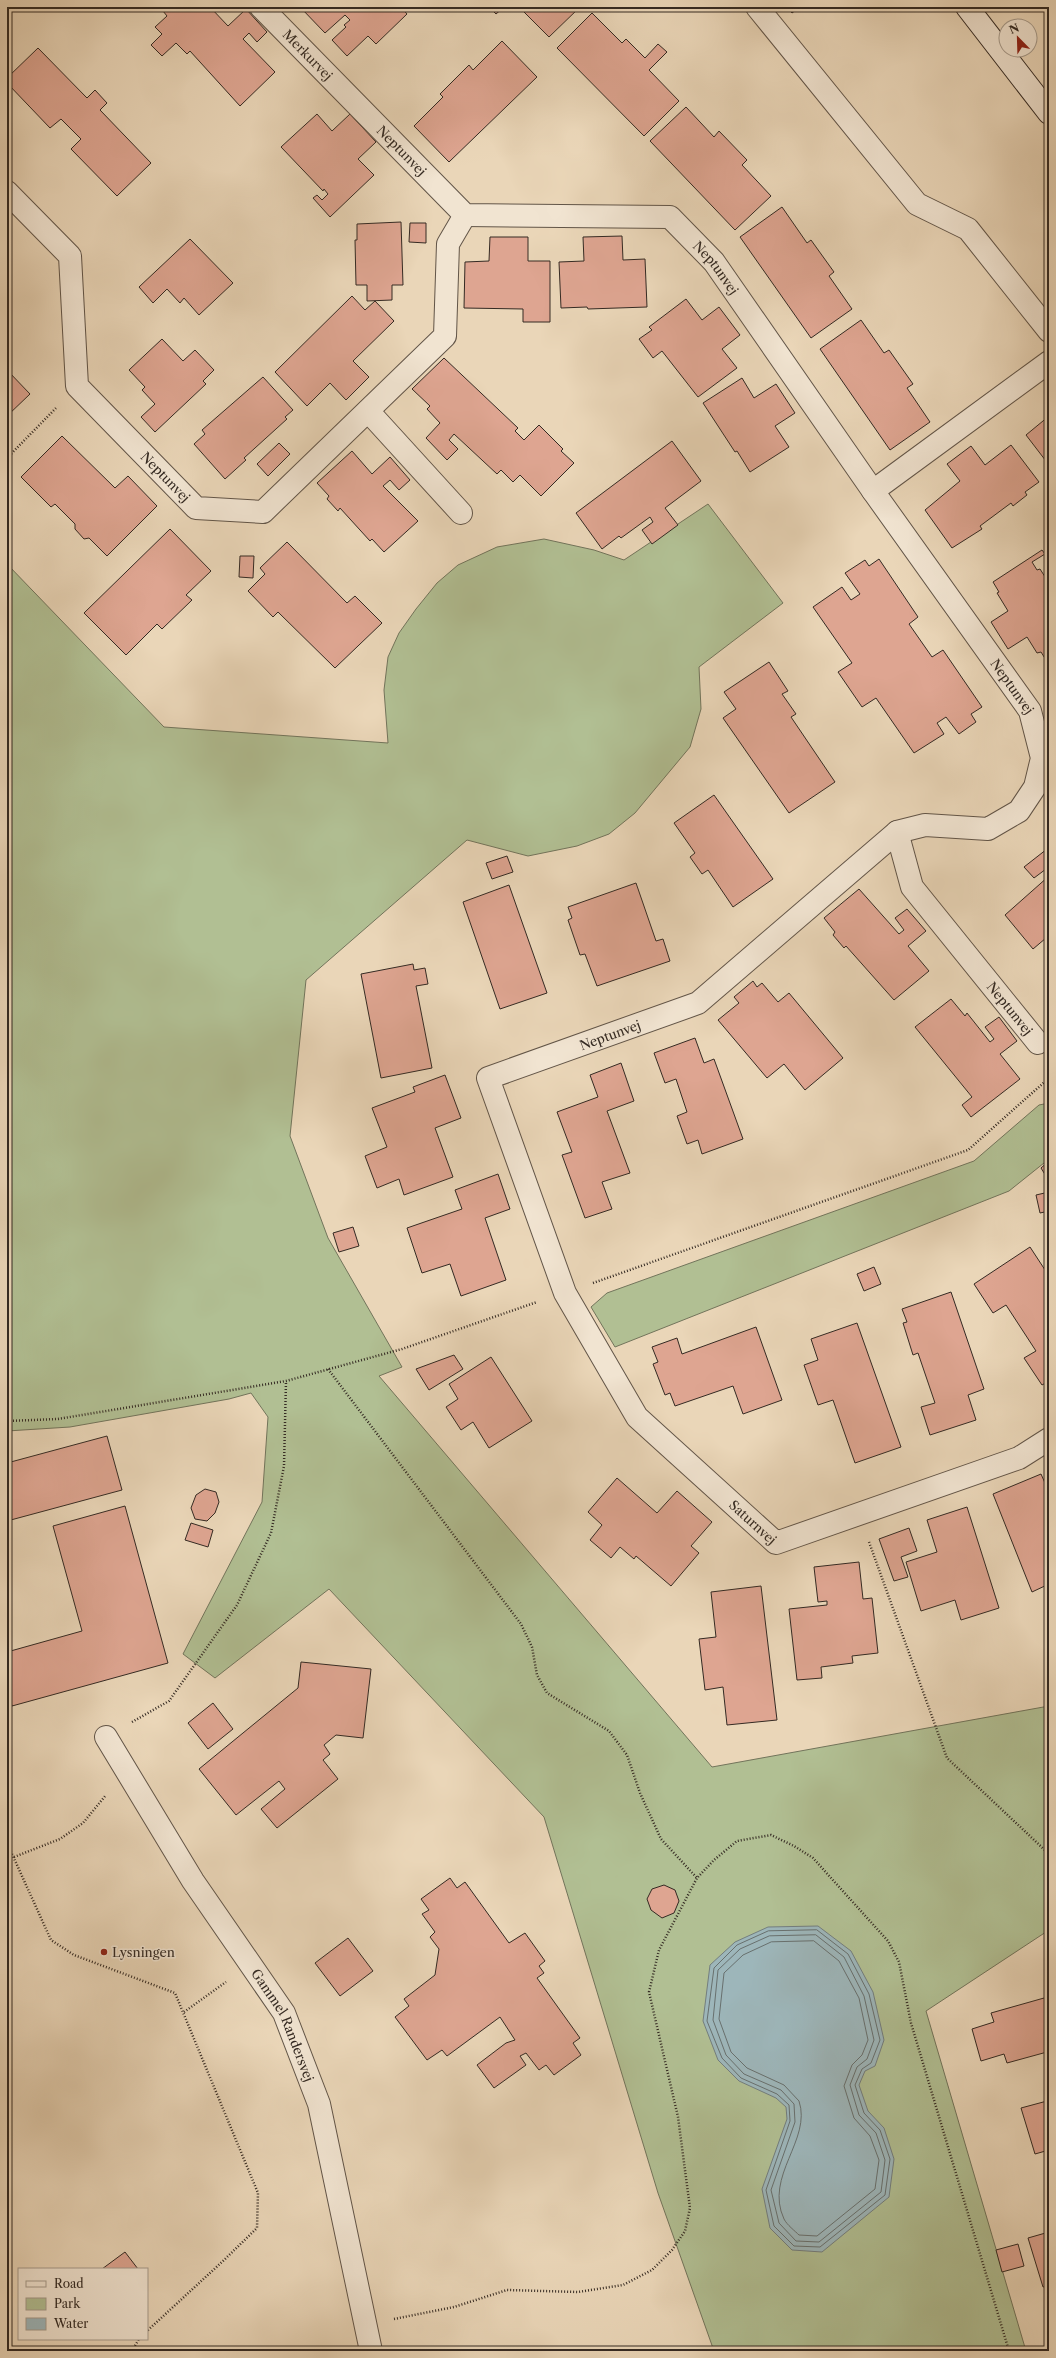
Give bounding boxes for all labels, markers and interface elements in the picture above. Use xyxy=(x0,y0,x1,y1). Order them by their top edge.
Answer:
north arrow xyxy=(998,18,1038,58)
text: N xyxy=(1007,20,1022,37)
street label: Merkurvej xyxy=(280,26,336,83)
street label: Neptunvej xyxy=(374,122,430,179)
street label: Neptunvej xyxy=(690,238,742,297)
street label: Neptunvej xyxy=(138,448,194,505)
street label: Neptunvej xyxy=(987,656,1037,717)
street label: Neptunvej xyxy=(984,978,1036,1038)
street label: Neptunvej xyxy=(577,1017,643,1053)
street label: Saturnvej xyxy=(726,1497,780,1548)
place label: Lysningen xyxy=(112,1944,175,1960)
marker: Lysningen xyxy=(99,1947,109,1957)
street label: Gammel Randersvej xyxy=(248,1966,318,2084)
legend xyxy=(18,2268,148,2340)
text: Road xyxy=(54,2276,84,2291)
text: Park xyxy=(54,2296,81,2311)
text: Water xyxy=(53,2316,88,2331)

